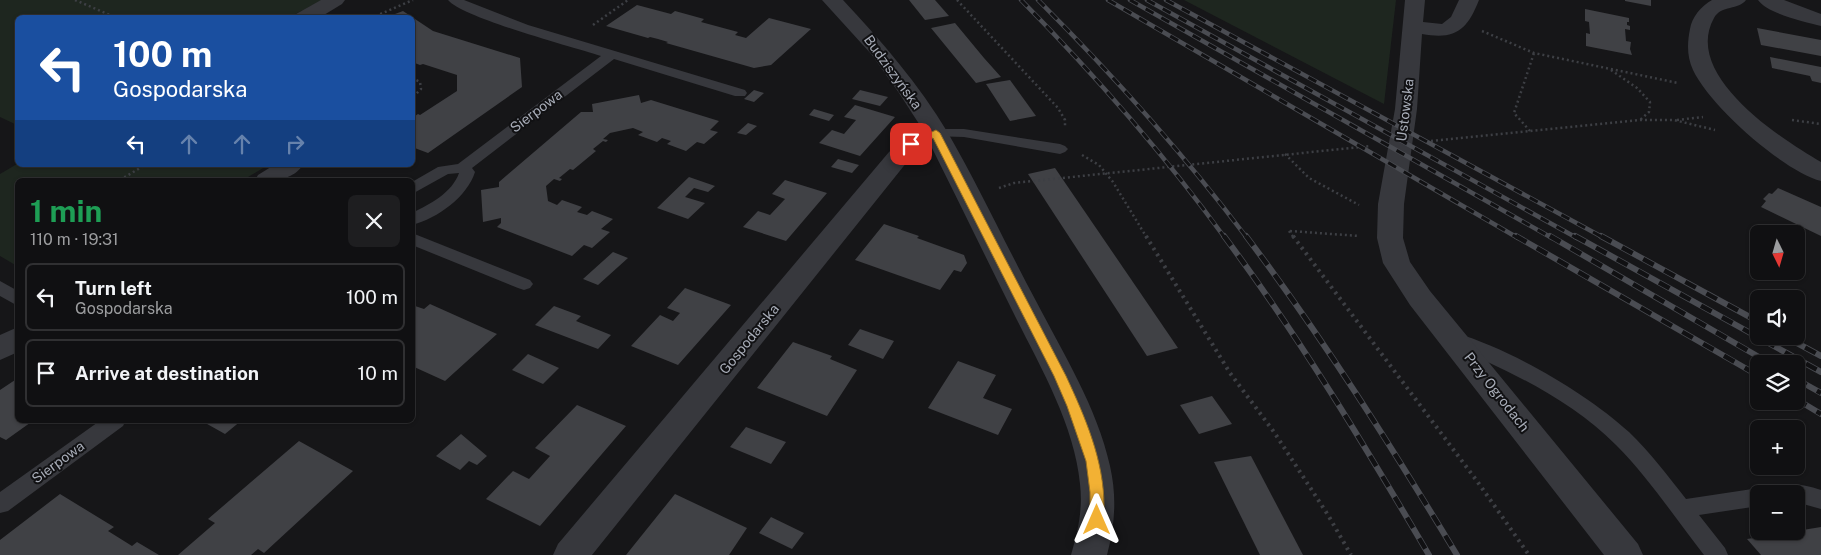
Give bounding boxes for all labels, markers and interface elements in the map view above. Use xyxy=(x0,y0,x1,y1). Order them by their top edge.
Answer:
street label: Budziszyńska xyxy=(861,32,925,112)
text: 100 m xyxy=(113,34,212,75)
icon: left xyxy=(30,35,95,100)
text: Gospodarska xyxy=(113,76,247,102)
street label: Ustowska xyxy=(1393,78,1417,142)
street label: Sierpowa xyxy=(507,86,565,136)
pin xyxy=(890,123,932,165)
icon: left xyxy=(122,130,150,158)
icon: ahead xyxy=(175,130,203,158)
icon: ahead xyxy=(228,130,256,158)
icon: right xyxy=(281,130,309,158)
icon: arrive xyxy=(897,130,925,158)
text: 1 min xyxy=(30,193,102,229)
button: close xyxy=(348,195,400,247)
north arrow xyxy=(1750,225,1805,280)
map controls xyxy=(1750,225,1805,540)
text: 110 m · 19:31 xyxy=(30,230,119,249)
text: Turn left xyxy=(75,277,152,299)
icon: left xyxy=(32,283,60,311)
text: 100 m xyxy=(346,286,398,308)
button: sound xyxy=(1750,290,1805,345)
text: Gospodarska xyxy=(75,299,173,318)
street label: Gospodarska xyxy=(716,301,782,377)
street label: Przy Ogrodach xyxy=(1461,349,1533,435)
button: layers xyxy=(1750,355,1805,410)
icon: arrive xyxy=(32,359,60,387)
text: Arrive at destination xyxy=(75,362,259,384)
text: 10 m xyxy=(358,362,398,384)
button: + xyxy=(1750,420,1805,475)
street label: Sierpowa xyxy=(29,438,87,486)
button: − xyxy=(1750,485,1805,540)
position arrow xyxy=(1070,493,1122,545)

